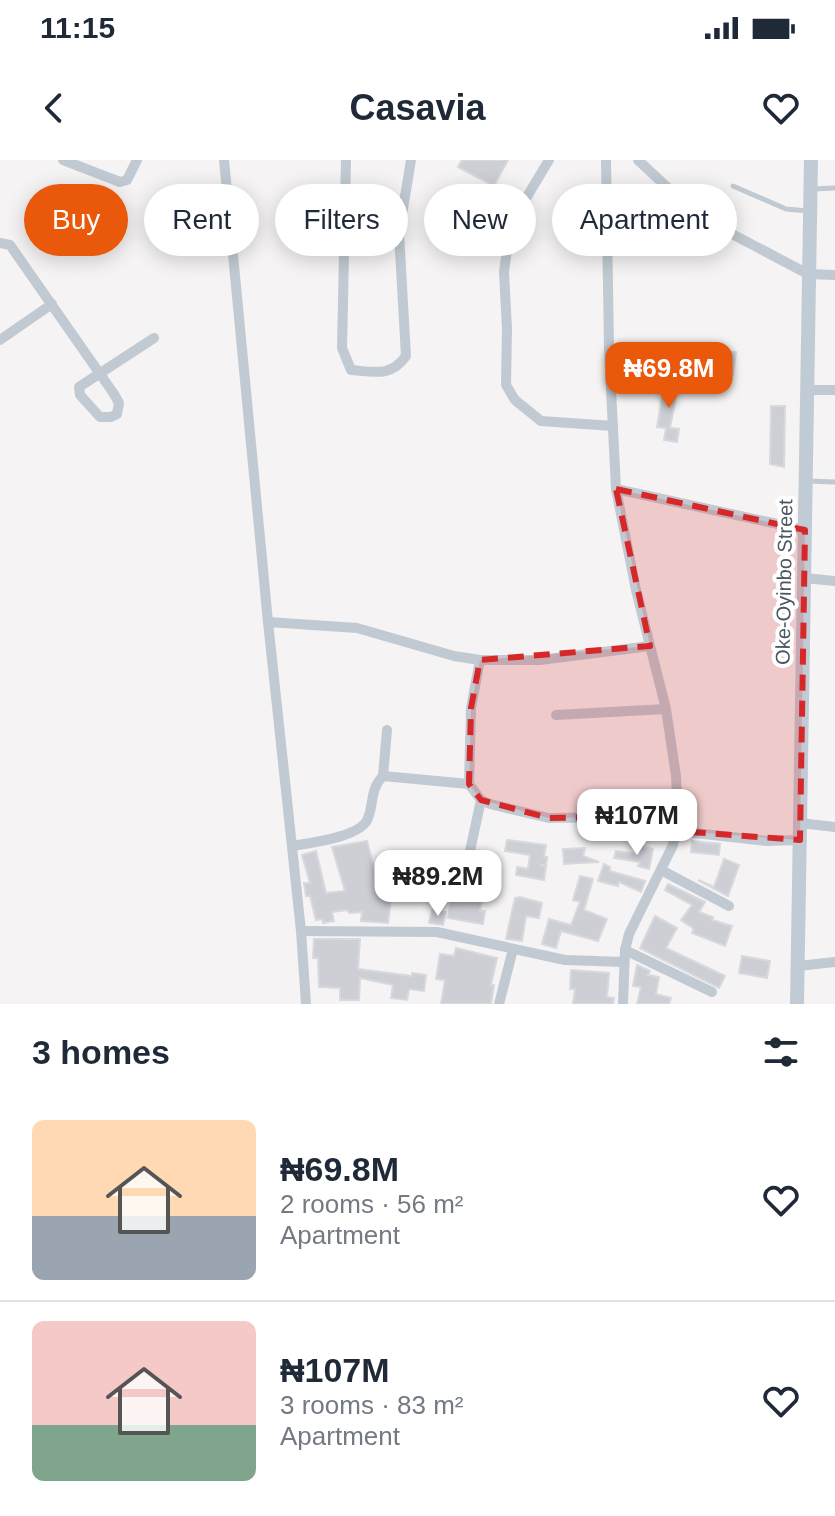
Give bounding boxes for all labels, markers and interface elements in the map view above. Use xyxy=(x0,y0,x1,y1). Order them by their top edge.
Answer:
text: 11:15 xyxy=(40,11,115,44)
icon: back xyxy=(32,86,76,130)
icon: heart xyxy=(759,86,803,130)
text: Casavia xyxy=(349,87,486,128)
chip: Buy xyxy=(24,184,128,256)
chip: Rent xyxy=(144,184,259,256)
chip: Filters xyxy=(275,184,408,256)
chip: New xyxy=(424,184,536,256)
chip: Apartment xyxy=(552,184,737,256)
pin: ₦69.8M xyxy=(604,342,734,410)
text: ₦69.8M xyxy=(623,353,715,383)
street label: Oke-Oyinbo Street xyxy=(772,499,796,665)
pin: ₦107M xyxy=(581,789,693,857)
text: ₦107M xyxy=(595,800,679,830)
pin: ₦89.2M xyxy=(373,850,503,918)
text: ₦89.2M xyxy=(392,861,484,891)
icon: filters xyxy=(759,1030,803,1074)
text: 3 homes xyxy=(32,1033,170,1071)
text: ₦69.8M xyxy=(280,1150,399,1188)
icon: home xyxy=(96,1152,192,1248)
icon: heart xyxy=(759,1178,803,1222)
text: 2 rooms · 56 m² xyxy=(280,1189,464,1219)
text: Apartment xyxy=(280,1220,400,1250)
text: ₦107M xyxy=(280,1351,390,1389)
icon: home xyxy=(96,1353,192,1449)
icon: heart xyxy=(759,1379,803,1423)
text: 3 rooms · 83 m² xyxy=(280,1390,464,1420)
text: Apartment xyxy=(280,1421,400,1451)

